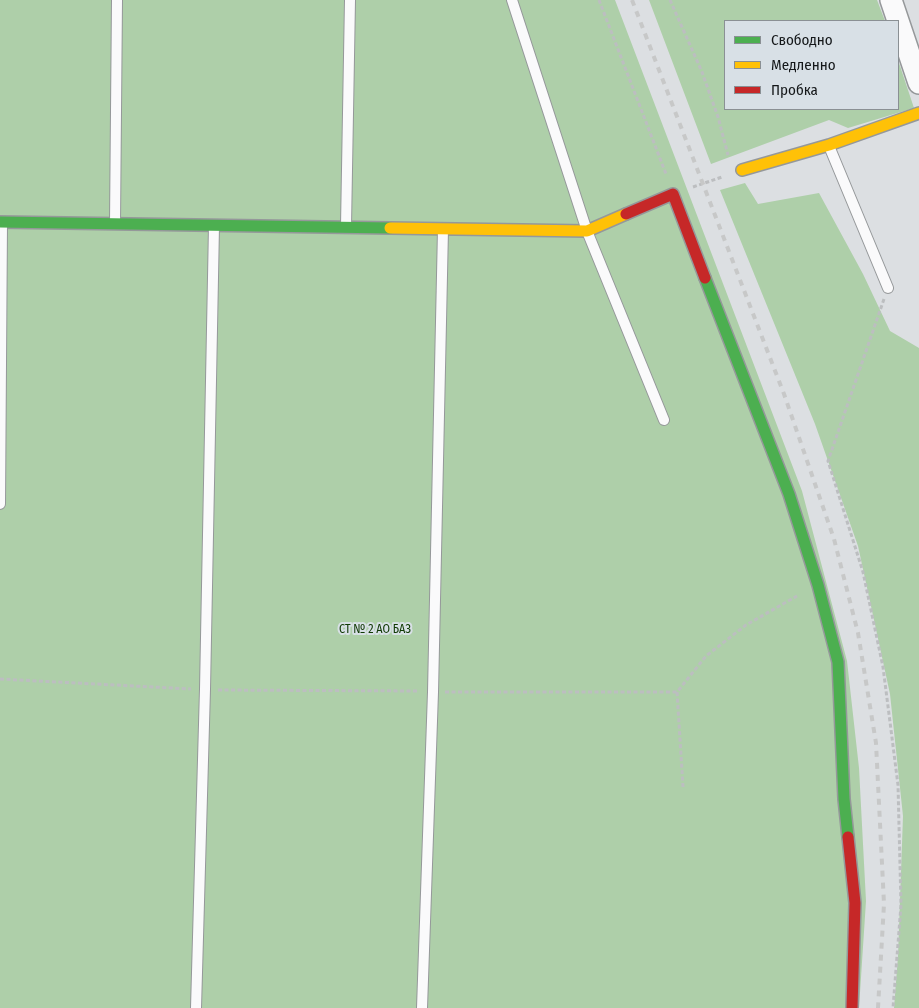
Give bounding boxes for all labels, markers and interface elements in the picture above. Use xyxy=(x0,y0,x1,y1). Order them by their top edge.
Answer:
legend xyxy=(724,20,899,110)
text: Свободно xyxy=(771,31,833,49)
text: Медленно xyxy=(771,56,836,74)
text: Пробка xyxy=(771,81,818,99)
park label: СТ № 2 АО БАЗ xyxy=(339,623,411,637)

